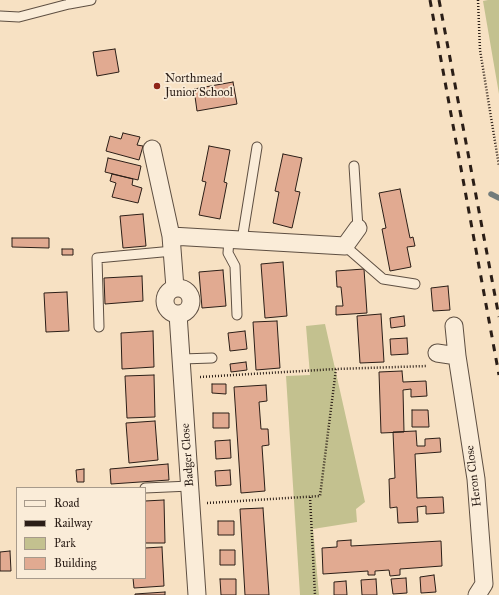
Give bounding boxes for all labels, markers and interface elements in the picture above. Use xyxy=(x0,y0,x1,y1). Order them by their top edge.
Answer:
place label: Northmead Junior School xyxy=(165,72,233,100)
marker: Northmead Junior School xyxy=(152,81,162,91)
street label: Badger Close xyxy=(179,423,197,487)
street label: Heron Close xyxy=(463,444,485,508)
legend xyxy=(16,487,146,579)
text: Road xyxy=(54,496,80,510)
text: Railway xyxy=(54,516,92,530)
text: Park xyxy=(54,536,76,550)
text: Building xyxy=(54,556,96,570)

